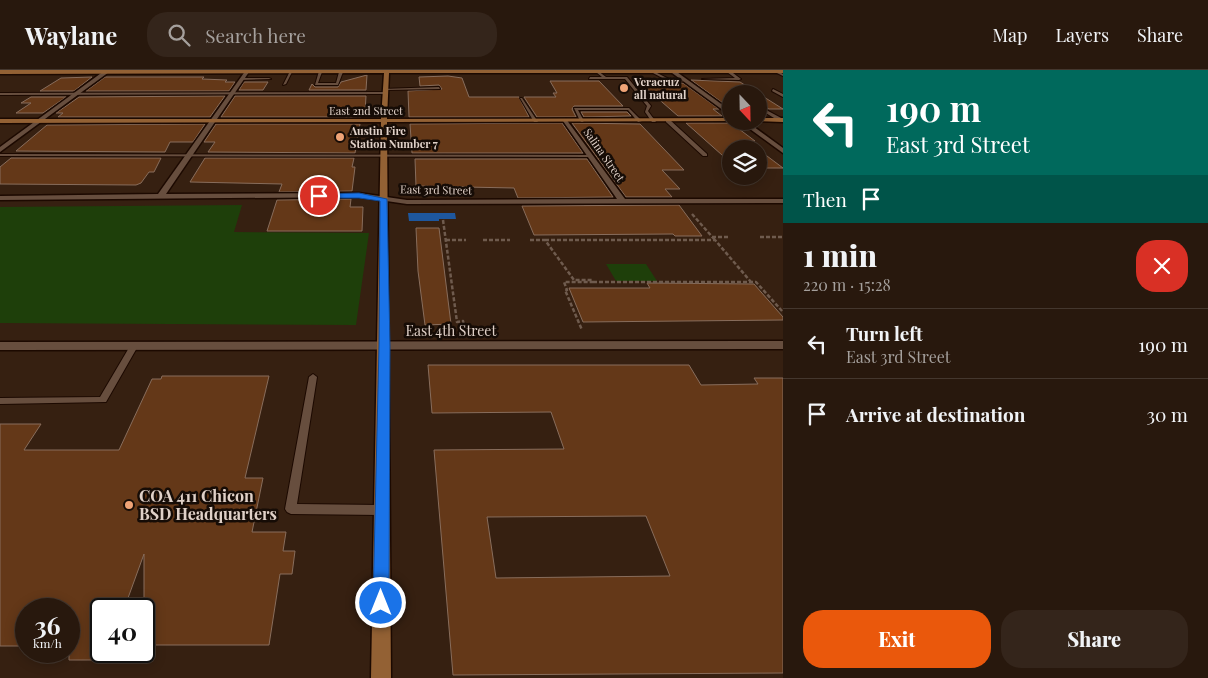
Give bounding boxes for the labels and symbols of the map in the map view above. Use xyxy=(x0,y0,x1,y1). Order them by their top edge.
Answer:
place label: Veracruz all natural xyxy=(633,74,687,102)
marker: Veracruz all natural xyxy=(618,82,630,94)
north arrow xyxy=(722,85,768,130)
street label: East 2nd Street xyxy=(329,103,403,118)
place label: Austin Fire Station Number 7 xyxy=(349,123,438,151)
street label: Salina Street xyxy=(580,125,628,184)
marker: Austin Fire Station Number 7 xyxy=(334,131,346,143)
pin xyxy=(298,175,340,217)
street label: East 3rd Street xyxy=(400,181,472,198)
street label: East 4th Street xyxy=(406,321,497,340)
place label: COA 411 Chicon BSD Headquarters xyxy=(139,485,277,524)
marker: COA 411 Chicon BSD Headquarters xyxy=(123,499,135,511)
position arrow xyxy=(354,576,406,628)
speed limit sign: 40 xyxy=(90,598,155,663)

